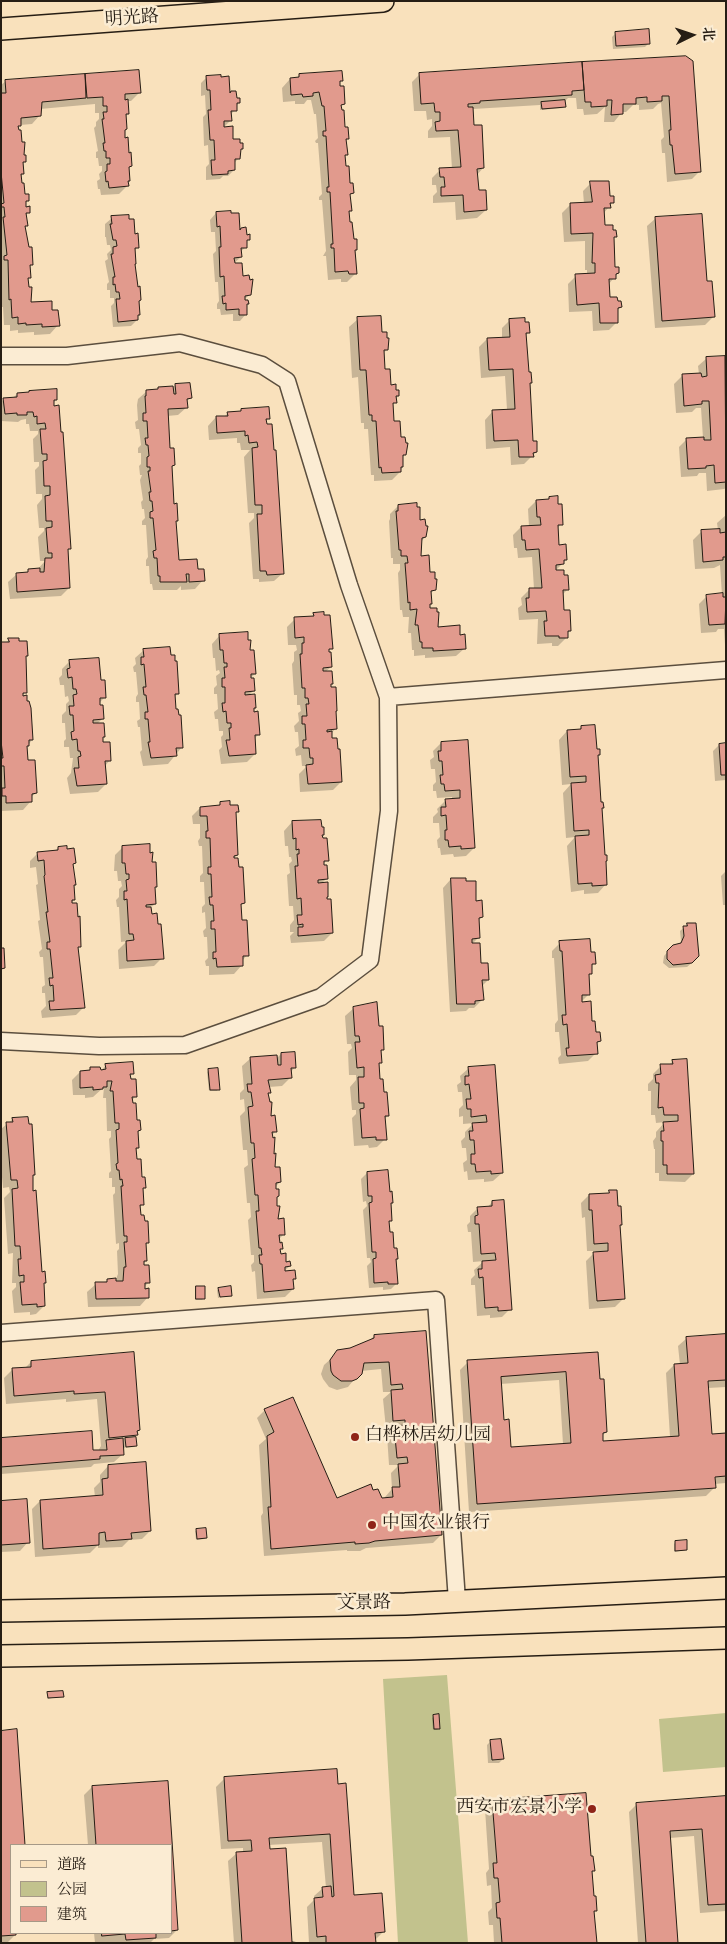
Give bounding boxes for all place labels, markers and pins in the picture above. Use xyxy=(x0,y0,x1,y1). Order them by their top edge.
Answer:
place label: 白桦林居幼儿园 xyxy=(365,1426,491,1448)
marker: 白桦林居幼儿园 xyxy=(349,1431,361,1443)
place label: 中国农业银行 xyxy=(382,1514,490,1536)
marker: 中国农业银行 xyxy=(366,1519,378,1531)
place label: 西安市宏景小学 xyxy=(456,1798,582,1820)
marker: 西安市宏景小学 xyxy=(586,1803,598,1815)

